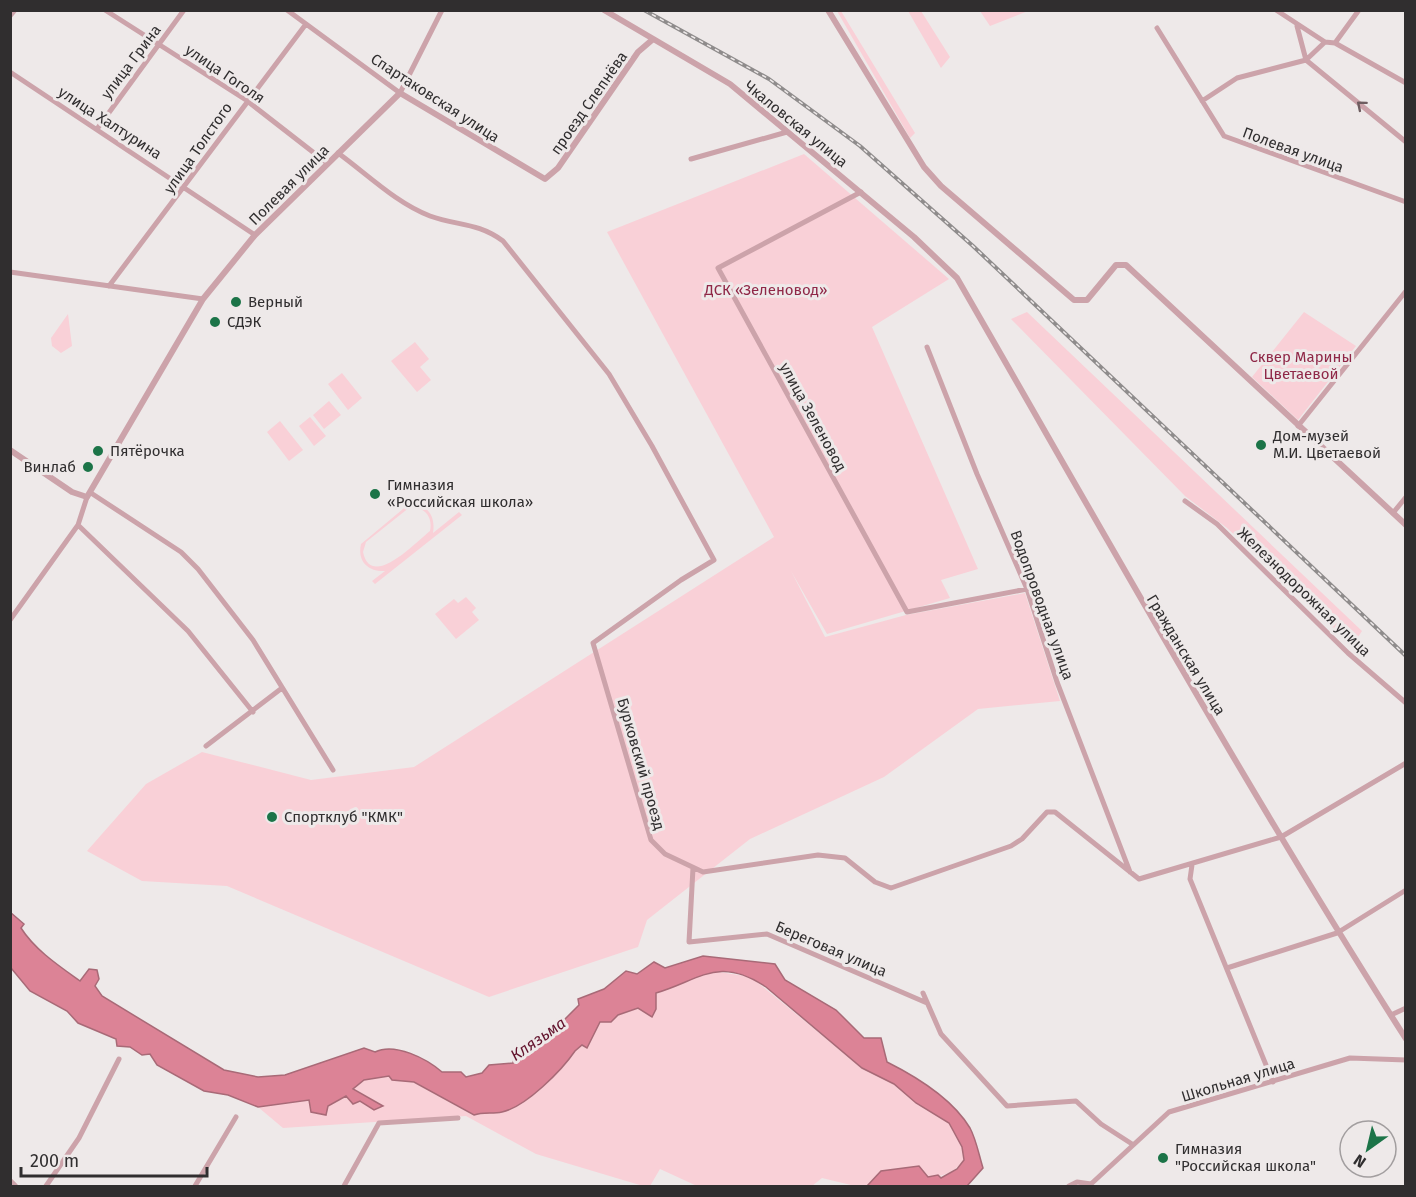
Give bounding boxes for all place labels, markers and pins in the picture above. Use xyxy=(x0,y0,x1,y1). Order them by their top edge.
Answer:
place label: Верный xyxy=(248,293,303,311)
marker: Верный xyxy=(229,295,243,309)
place label: СДЭК xyxy=(227,313,262,331)
marker: СДЭК xyxy=(208,315,222,329)
place label: Дом-музей М.И. Цветаевой xyxy=(1272,427,1381,462)
marker: Дом-музей М.И. Цветаевой xyxy=(1254,438,1268,452)
place label: Пятёрочка xyxy=(110,442,185,460)
marker: Пятёрочка xyxy=(91,444,105,458)
place label: Винлаб xyxy=(23,458,76,476)
marker: Винлаб xyxy=(81,460,95,474)
place label: Гимназия «Российская школа» xyxy=(387,476,533,511)
marker: Гимназия «Российская школа» xyxy=(368,487,382,501)
place label: Спортклуб "КМК" xyxy=(284,808,403,826)
marker: Спортклуб "КМК" xyxy=(265,810,279,824)
place label: Гимназия "Российская школа" xyxy=(1175,1140,1316,1175)
marker: Гимназия "Российская школа" xyxy=(1156,1151,1170,1165)

